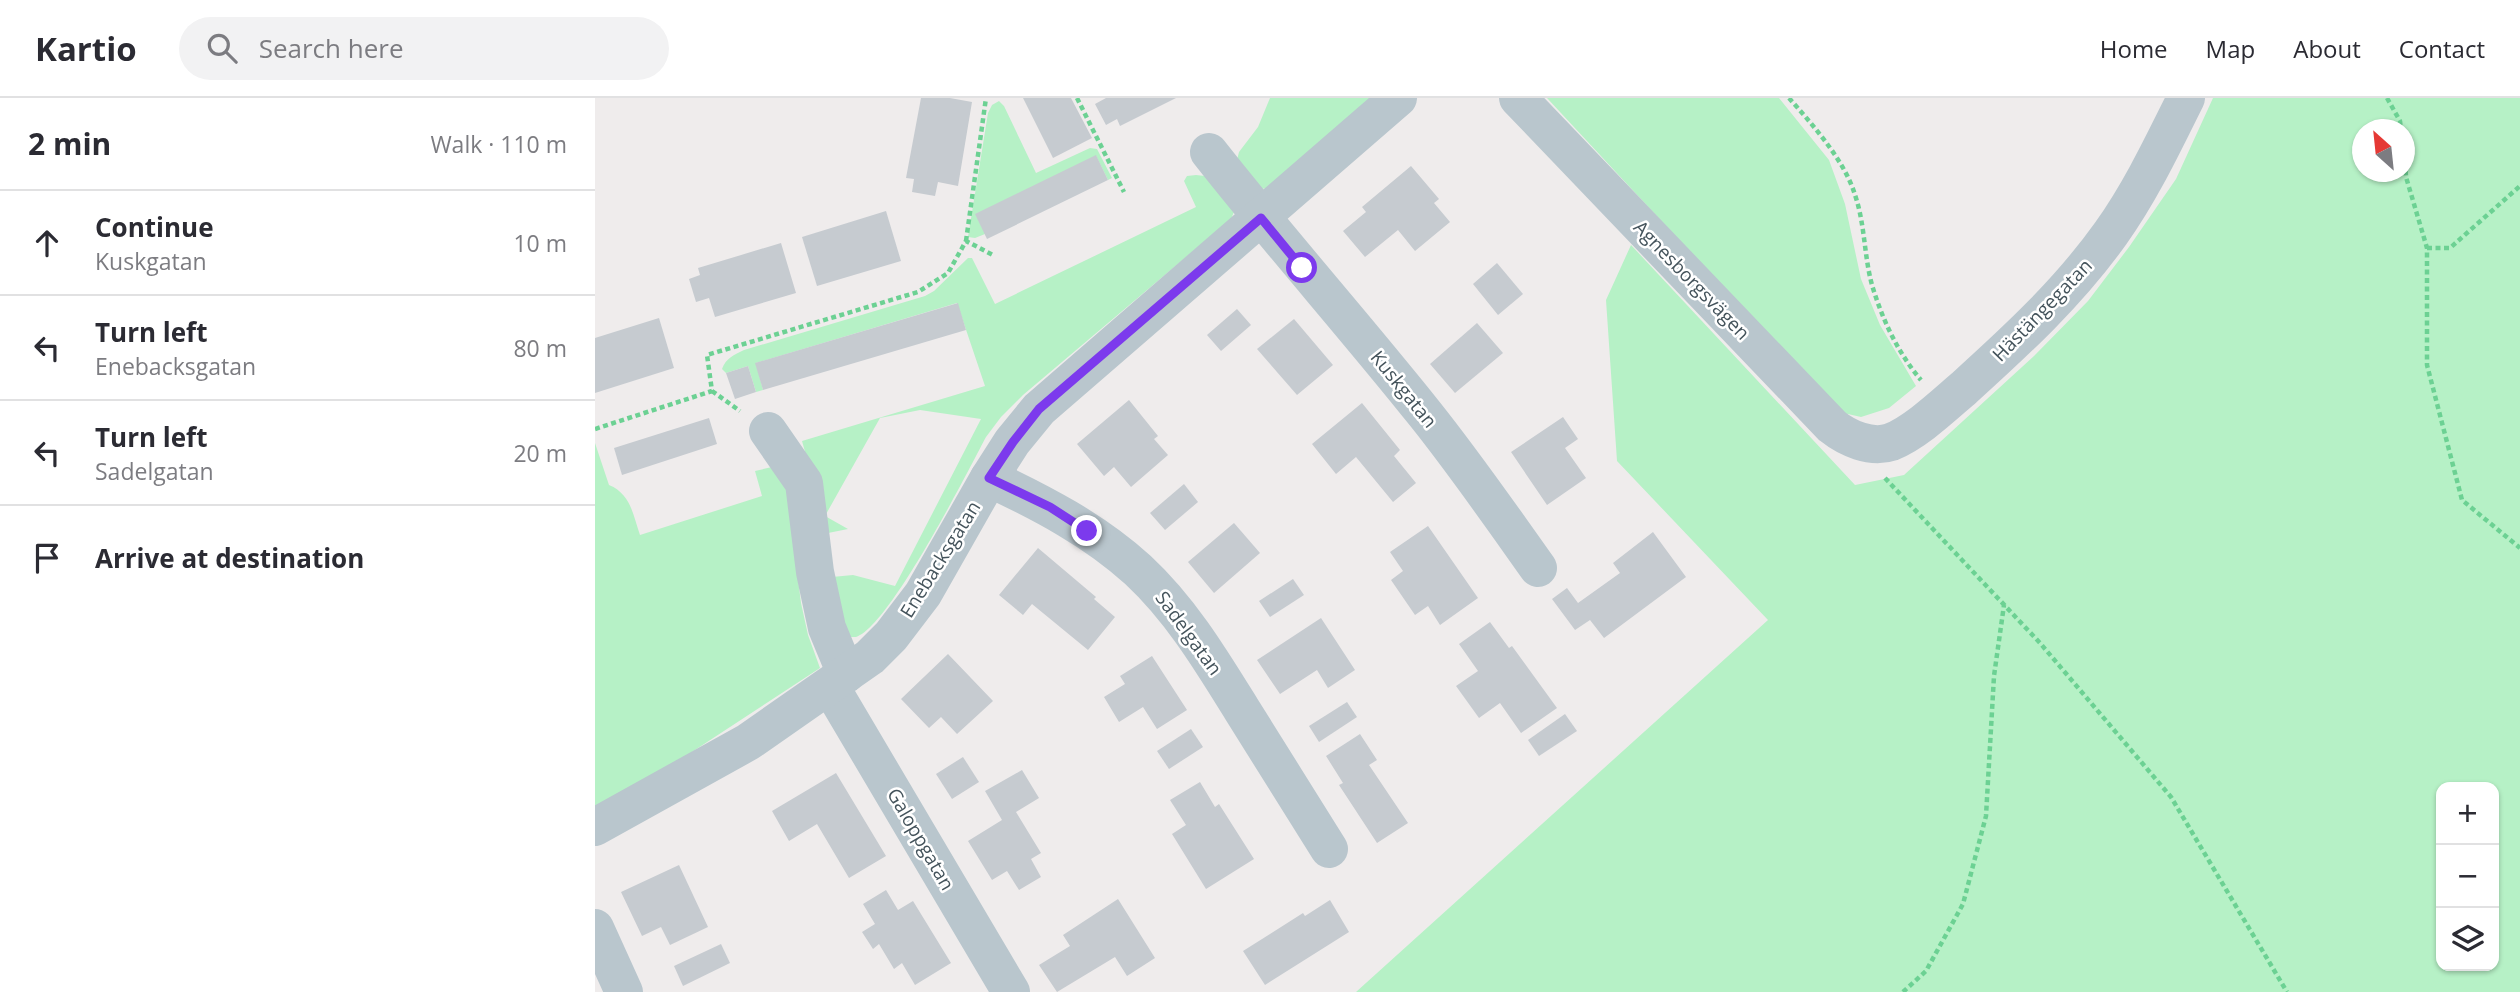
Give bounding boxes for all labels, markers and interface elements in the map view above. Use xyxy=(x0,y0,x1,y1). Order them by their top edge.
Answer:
search box xyxy=(179,17,669,80)
text: Kartio xyxy=(35,26,137,71)
icon: search xyxy=(203,29,241,67)
text: Search here xyxy=(259,30,404,66)
text: Home xyxy=(2100,32,2168,65)
text: Map xyxy=(2206,32,2255,65)
text: About xyxy=(2293,32,2361,65)
text: Contact xyxy=(2399,32,2485,65)
north arrow xyxy=(2352,119,2415,182)
text: 2 min xyxy=(28,123,111,164)
text: Walk · 110 m xyxy=(430,128,567,160)
text: Continue xyxy=(95,209,214,245)
street label: Agnesborgsvägen xyxy=(1628,215,1756,345)
icon: ahead xyxy=(28,224,66,262)
text: 10 m xyxy=(513,227,567,259)
text: Kuskgatan xyxy=(95,245,207,277)
route start xyxy=(1286,252,1317,283)
street label: Hästängegatan xyxy=(1986,253,2098,367)
text: Turn left xyxy=(95,314,207,350)
icon: left xyxy=(28,329,66,367)
text: 80 m xyxy=(513,332,567,364)
street label: Kuskgatan xyxy=(1365,345,1443,433)
text: Enebacksgatan xyxy=(95,350,256,382)
text: Turn left xyxy=(95,419,207,455)
icon: left xyxy=(28,434,66,472)
text: 20 m xyxy=(513,437,567,469)
text: Sadelgatan xyxy=(95,455,214,487)
street label: Enebacksgatan xyxy=(894,496,986,622)
route end xyxy=(1071,515,1102,546)
icon: arrive xyxy=(28,539,66,577)
text: Arrive at destination xyxy=(95,540,364,576)
street label: Sadelgatan xyxy=(1150,586,1228,680)
map controls xyxy=(2436,782,2499,971)
button: + xyxy=(2436,782,2499,845)
street label: Galoppgatan xyxy=(881,783,961,895)
button: − xyxy=(2436,845,2499,908)
button: layers xyxy=(2436,908,2499,971)

